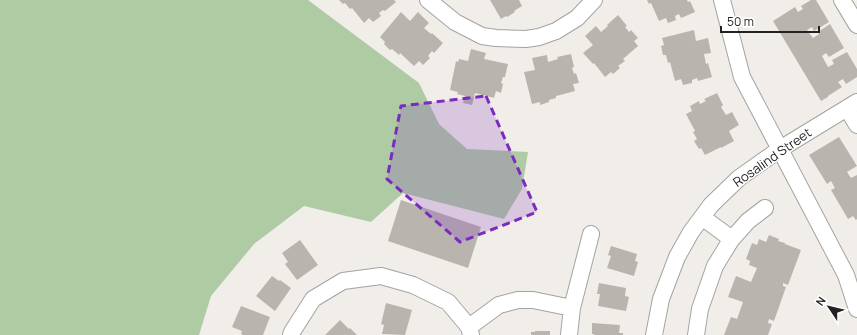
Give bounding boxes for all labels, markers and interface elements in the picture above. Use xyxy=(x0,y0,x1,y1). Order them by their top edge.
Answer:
scale bar xyxy=(721,8,819,34)
text: 50 m xyxy=(727,13,754,30)
street label: Rosalind Street xyxy=(729,123,815,191)
north arrow xyxy=(809,287,849,327)
text: N xyxy=(812,293,829,309)

